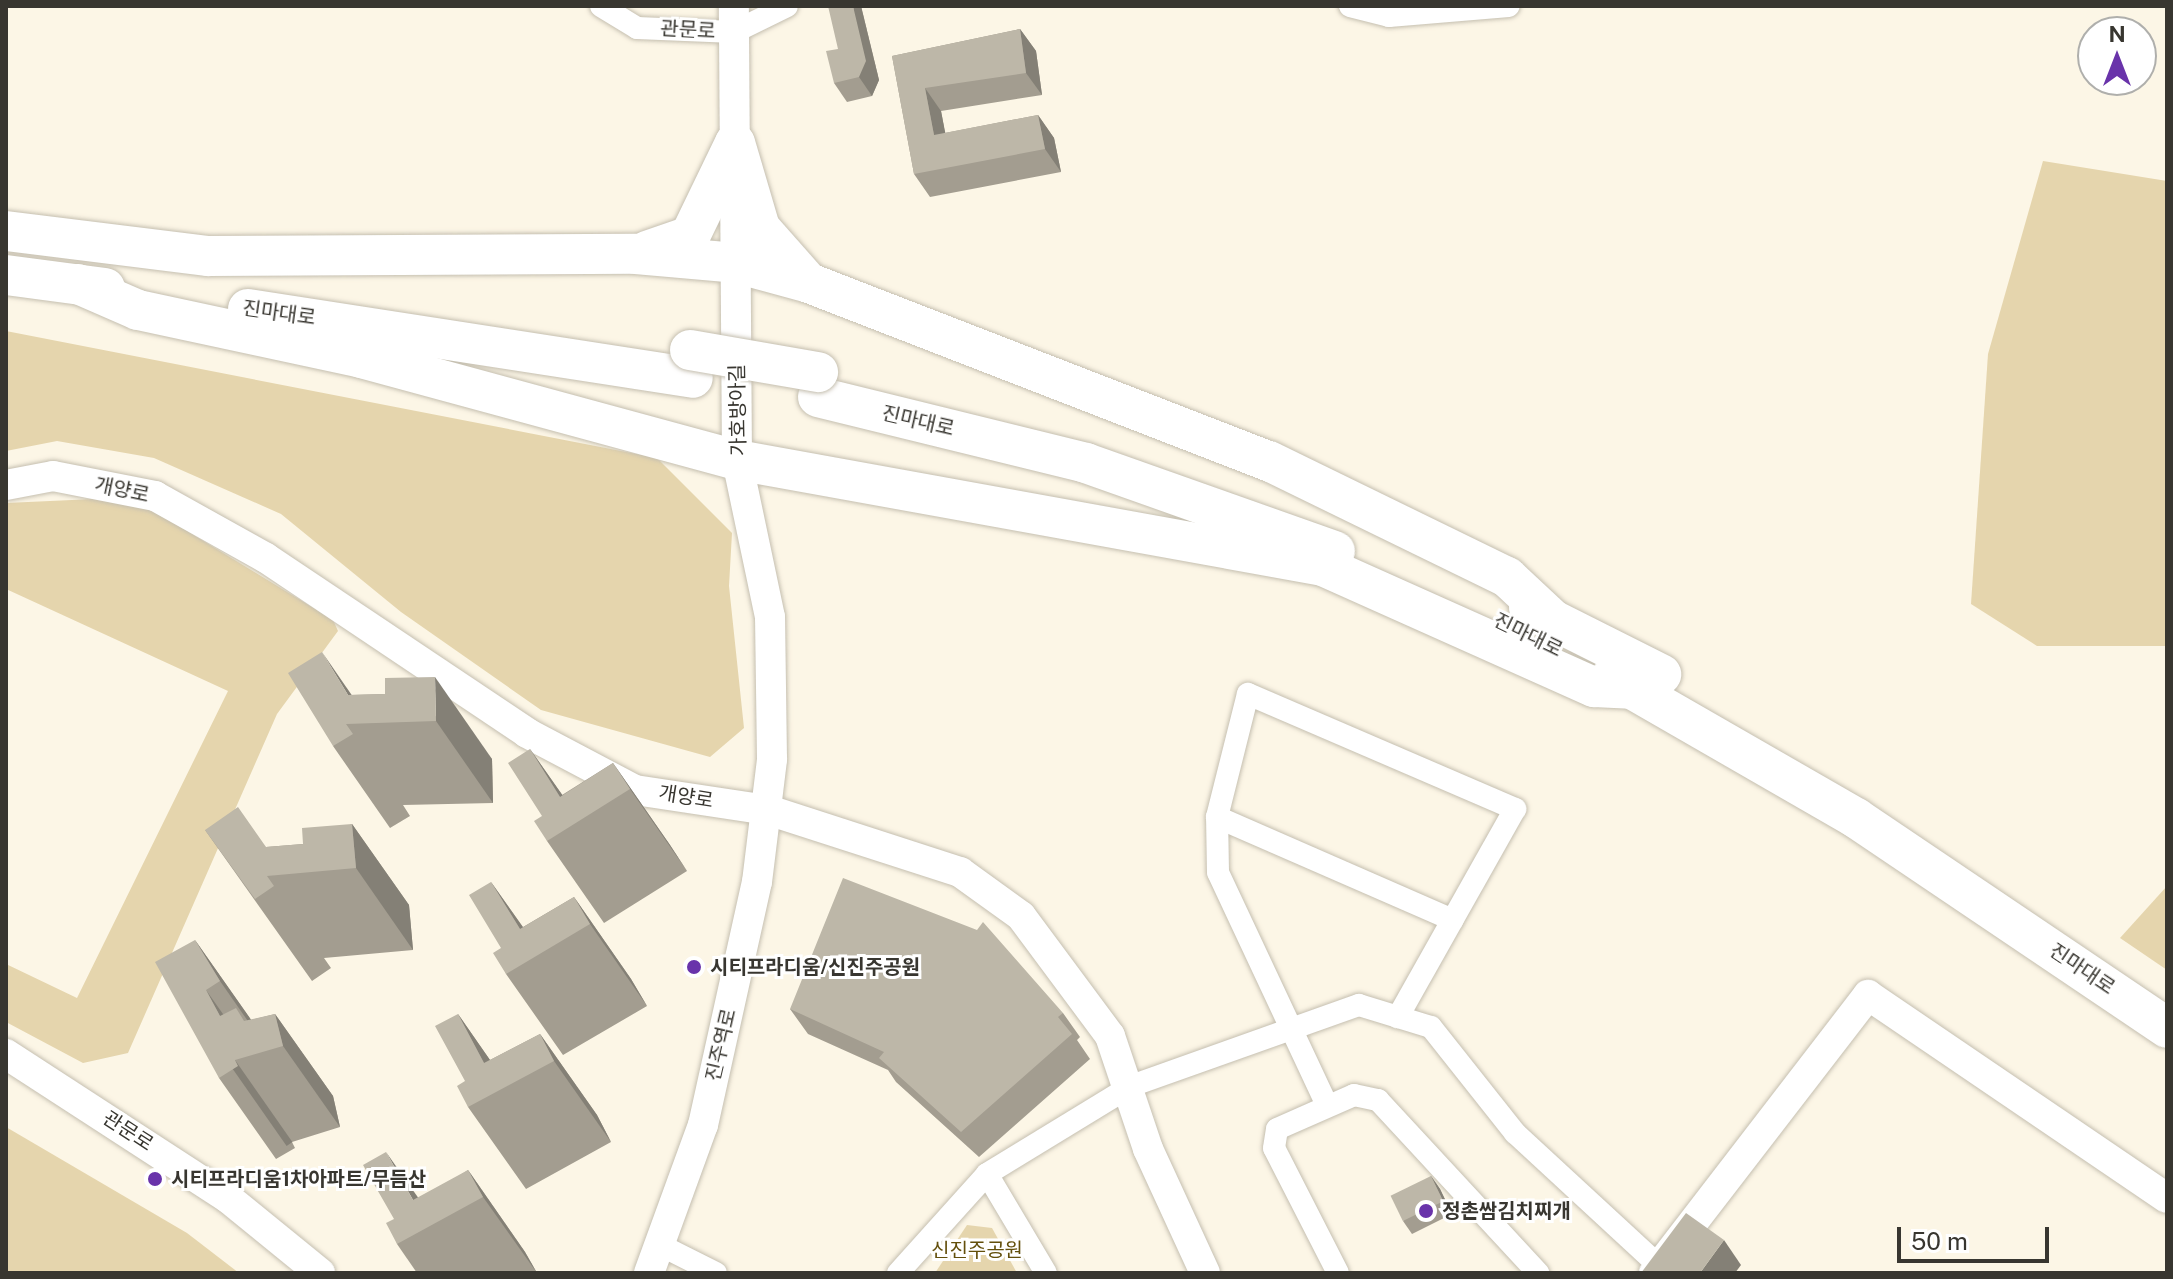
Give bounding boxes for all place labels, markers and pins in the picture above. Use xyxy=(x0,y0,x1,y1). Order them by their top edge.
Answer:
place label: 시티프라디움/신진주공원 xyxy=(710,955,920,979)
marker: 시티프라디움/신진주공원 xyxy=(685,958,703,976)
place label: 시티프라디움1차아파트/무듬산 xyxy=(171,1167,426,1191)
marker: 시티프라디움1차아파트/무듬산 xyxy=(146,1170,164,1188)
place label: 정촌쌈김치찌개 xyxy=(1442,1199,1571,1223)
marker: 정촌쌈김치찌개 xyxy=(1417,1202,1435,1220)

